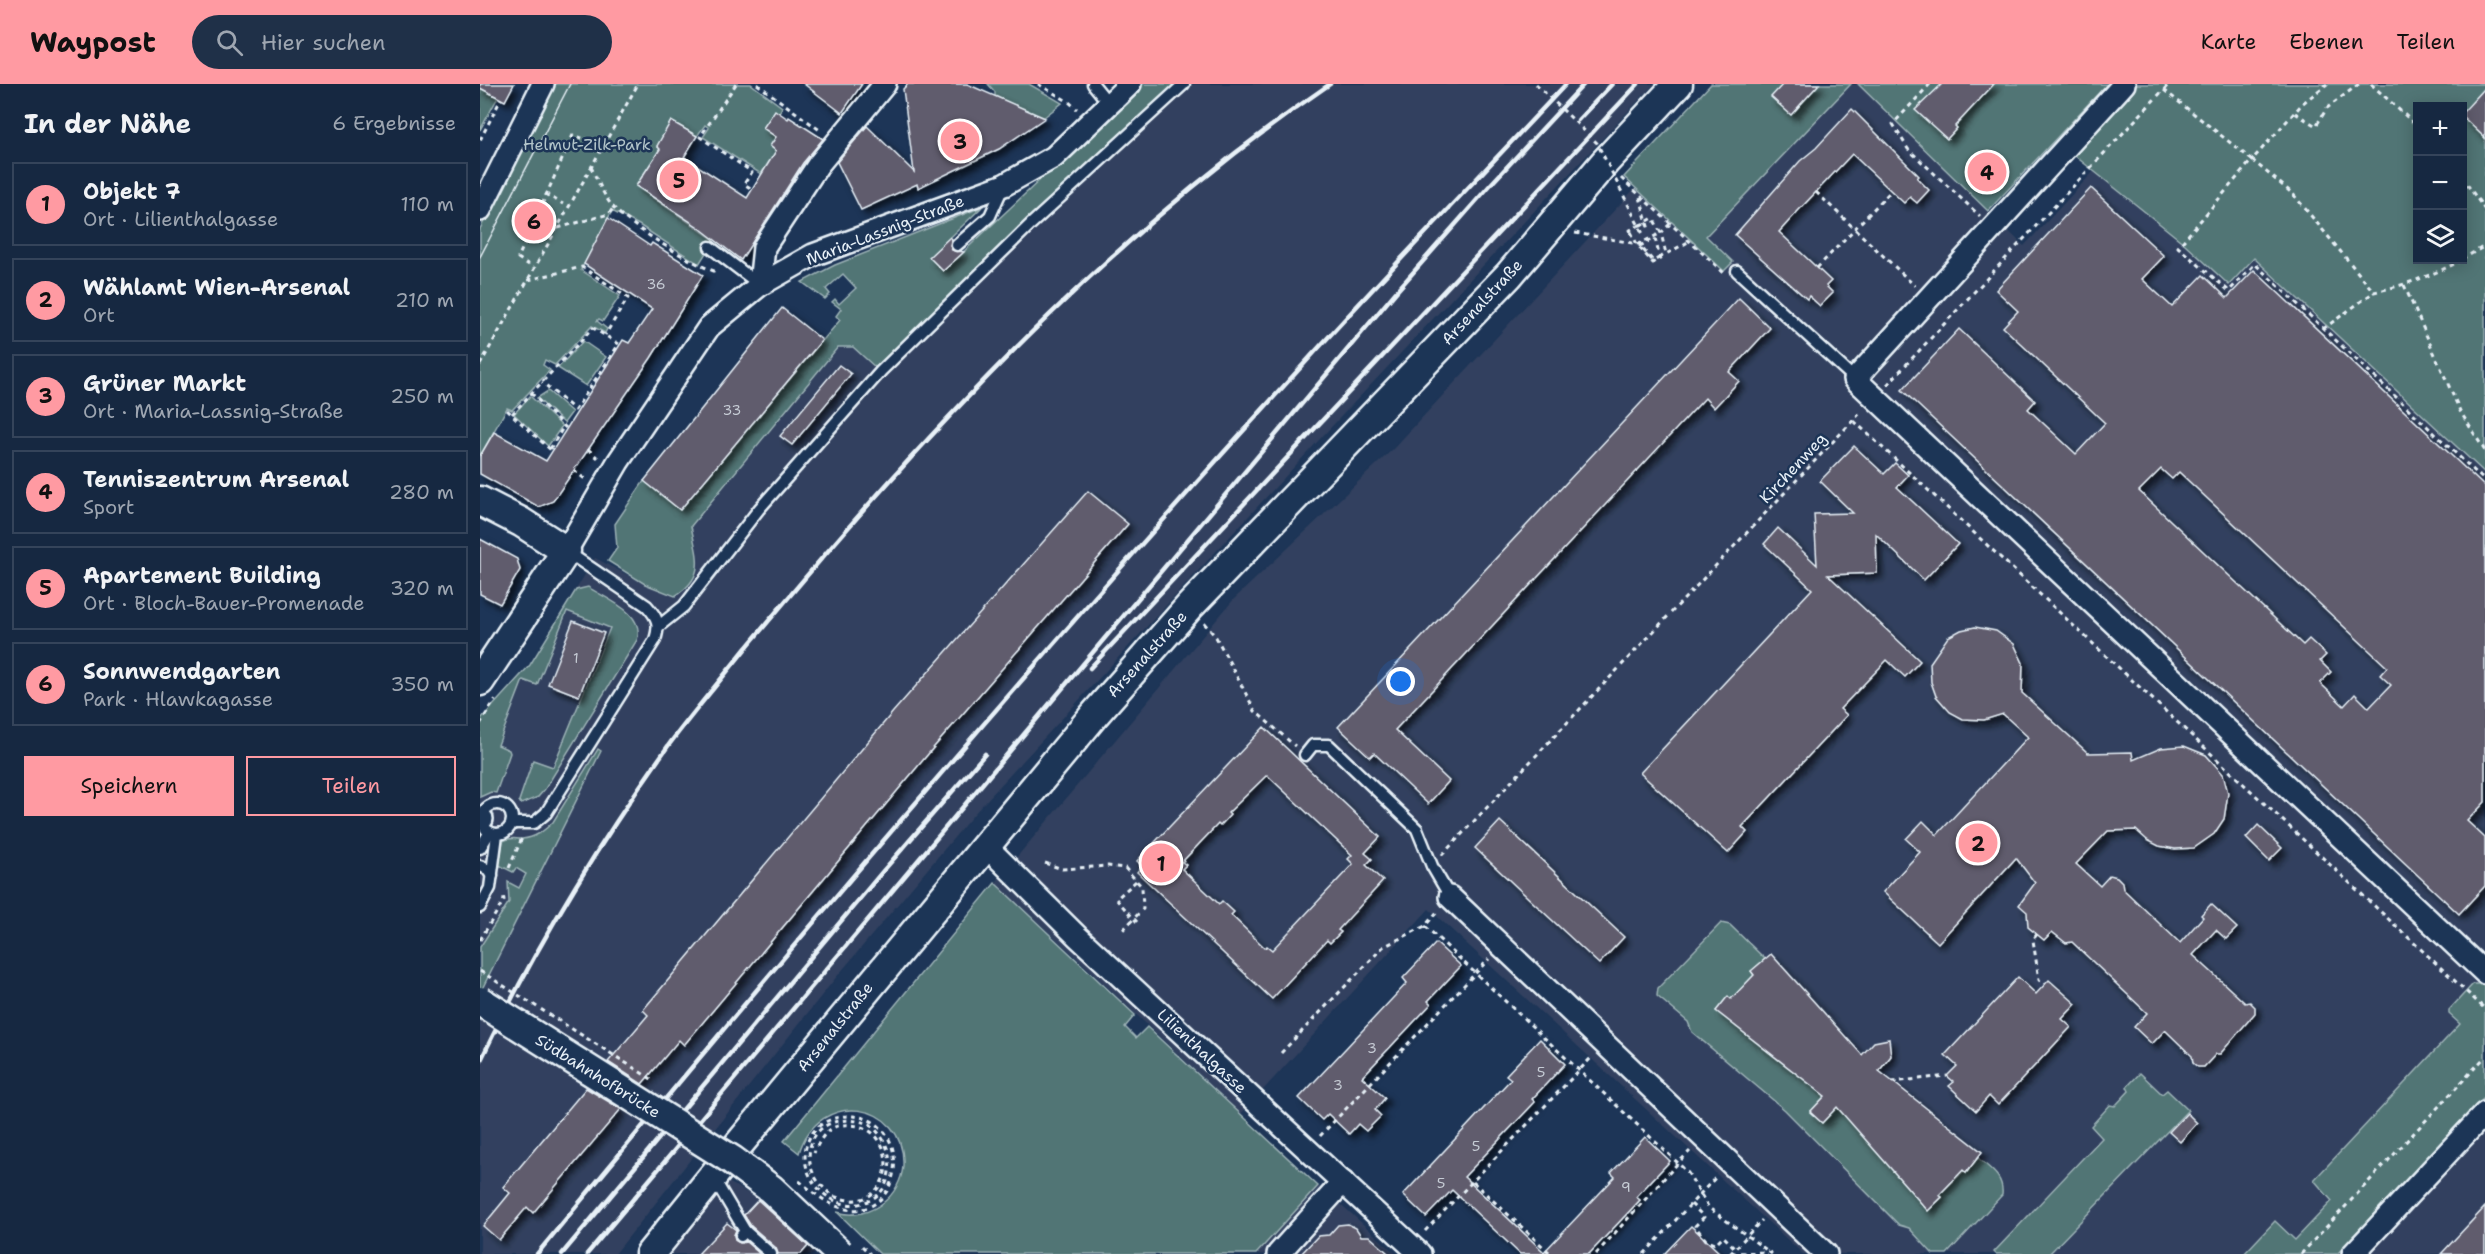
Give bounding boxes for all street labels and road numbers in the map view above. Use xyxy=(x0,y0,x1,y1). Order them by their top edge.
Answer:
street label: Maria-Lassnig-Straße xyxy=(803,190,967,270)
street label: Arsenalstraße xyxy=(1437,255,1527,349)
street label: Kirchenweg xyxy=(1755,428,1831,508)
street label: Arsenalstraße xyxy=(1102,606,1192,702)
street label: Arsenalstraße xyxy=(792,978,878,1076)
street label: Lilienthalgasse xyxy=(1153,1004,1251,1098)
street label: Südbahnhofbrücke xyxy=(532,1029,664,1123)

